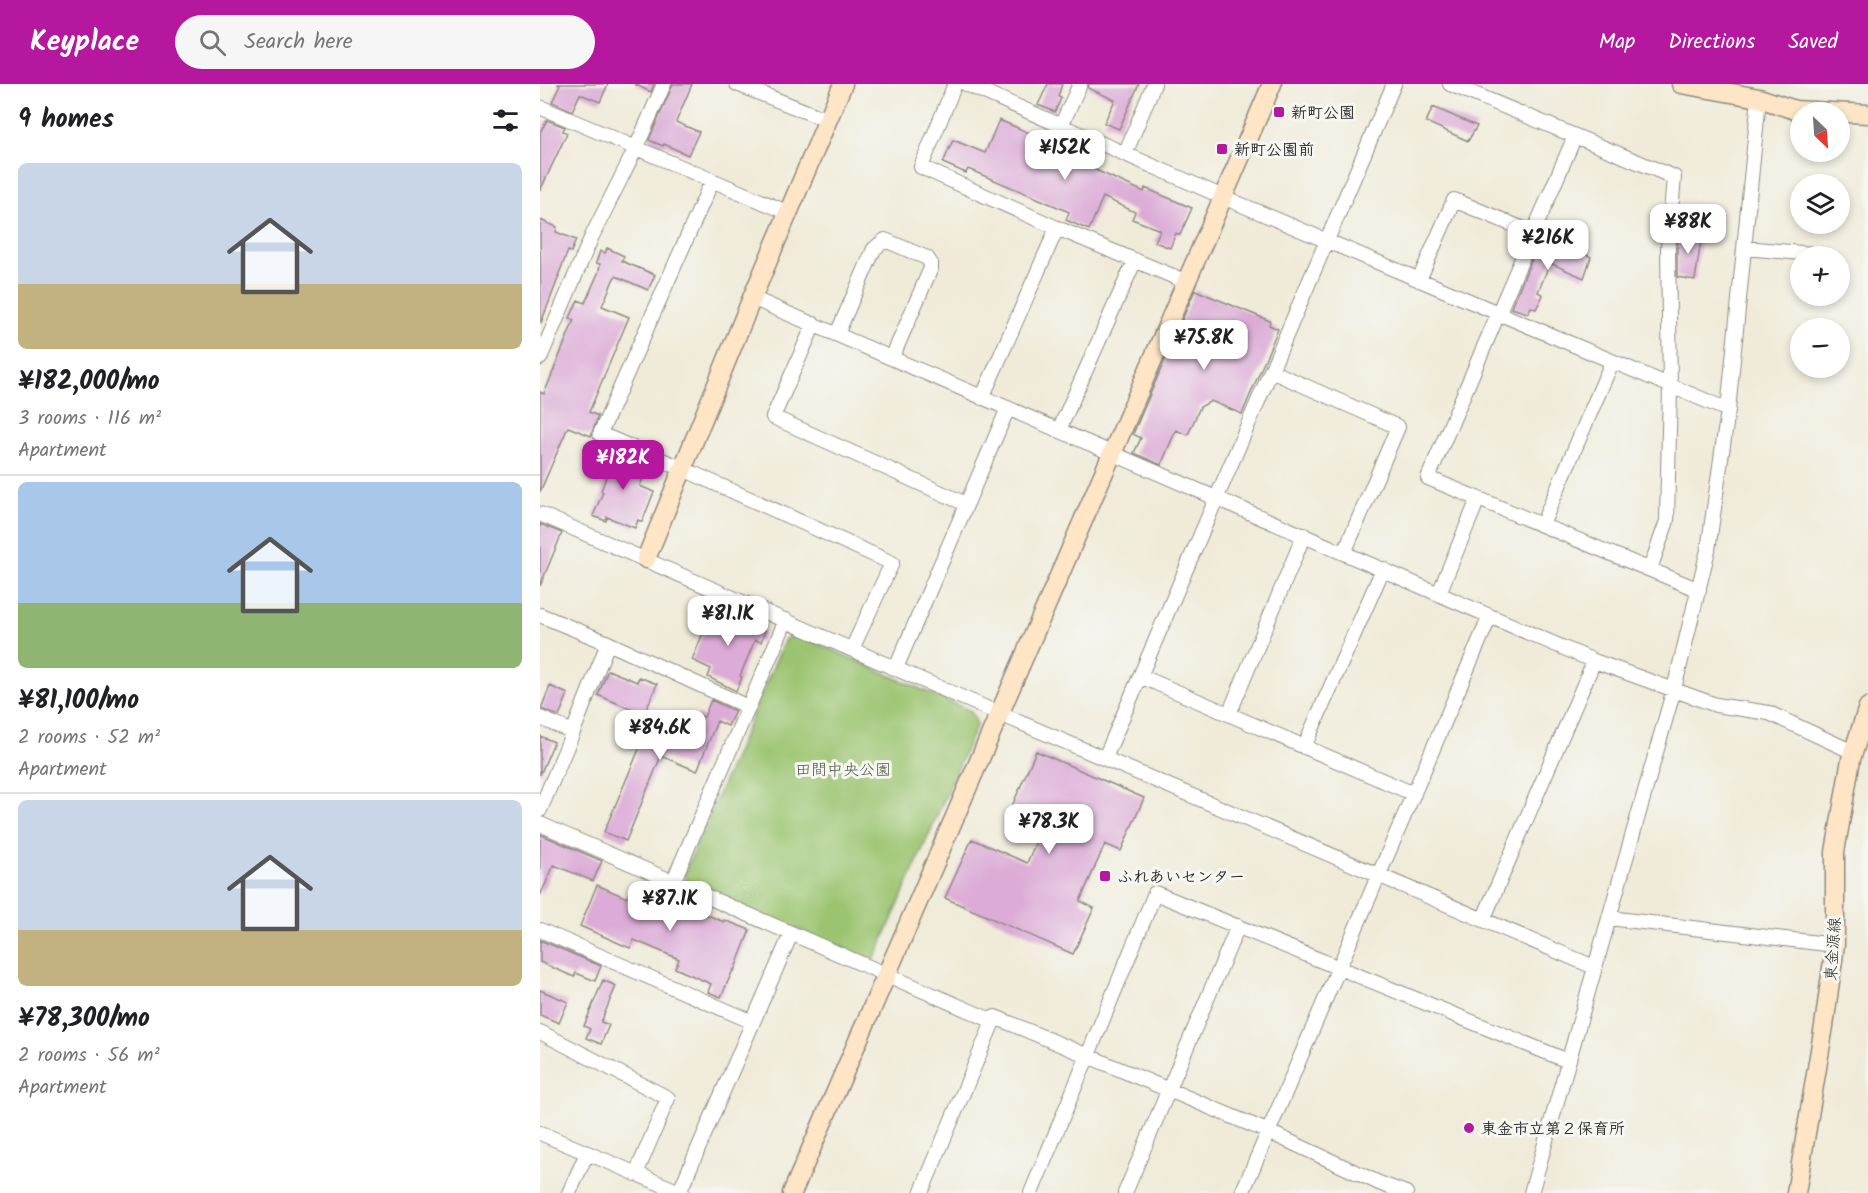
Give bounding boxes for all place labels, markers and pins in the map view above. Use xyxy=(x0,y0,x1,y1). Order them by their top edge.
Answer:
place label: 新町公園 xyxy=(1291,101,1355,126)
marker: 新町公園 xyxy=(1272,105,1286,119)
pin: ¥152K xyxy=(1023,130,1107,181)
place label: 新町公園前 xyxy=(1234,138,1314,163)
marker: 新町公園前 xyxy=(1215,142,1229,156)
pin: ¥88K xyxy=(1652,204,1724,255)
pin: ¥216K xyxy=(1506,220,1590,271)
pin: ¥75.8K xyxy=(1155,320,1253,371)
pin: ¥182K xyxy=(581,440,665,491)
pin: ¥81.1K xyxy=(679,596,777,647)
pin: ¥84.6K xyxy=(611,710,709,761)
pin: ¥78.3K xyxy=(1000,804,1098,855)
place label: ふれあいセンター xyxy=(1117,865,1245,890)
marker: ふれあいセンター xyxy=(1098,869,1112,883)
pin: ¥87.1K xyxy=(621,881,719,932)
place label: 東金市立第２保育所 xyxy=(1481,1117,1625,1142)
marker: 東金市立第２保育所 xyxy=(1462,1121,1476,1135)

